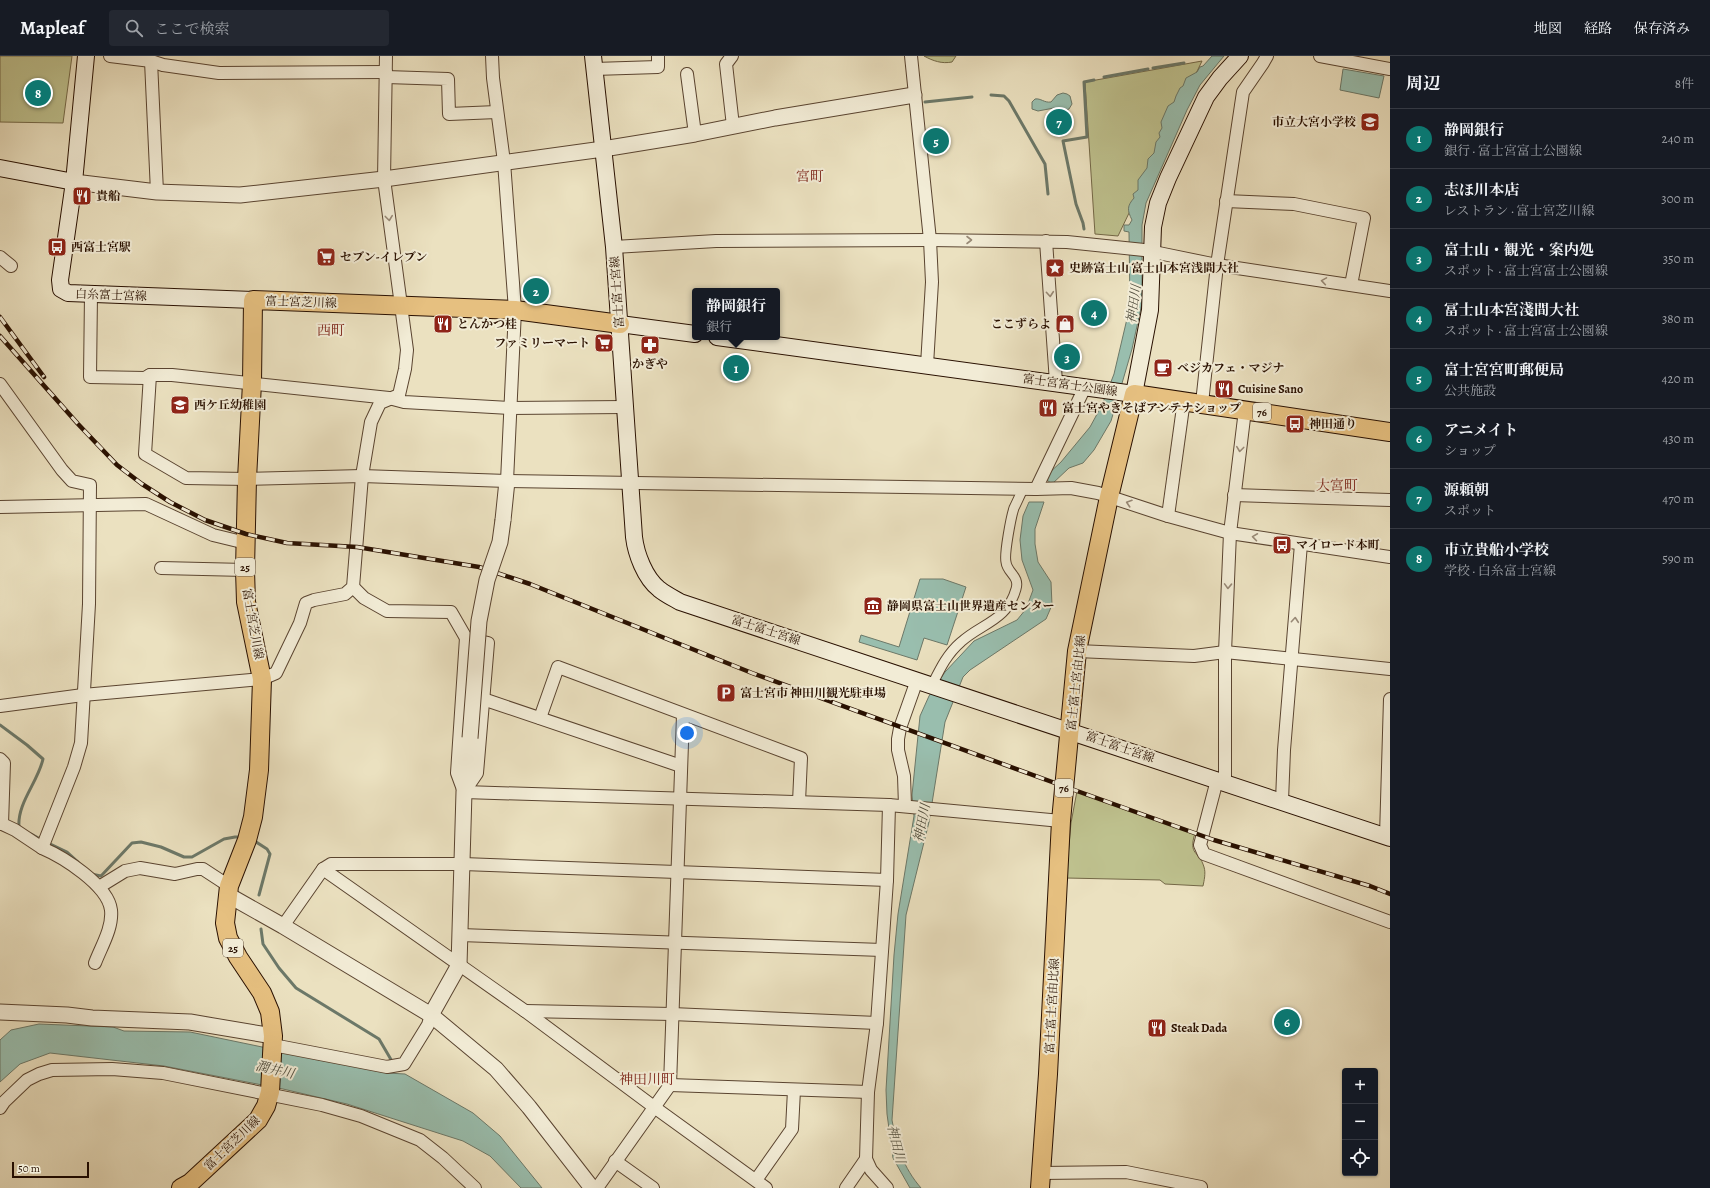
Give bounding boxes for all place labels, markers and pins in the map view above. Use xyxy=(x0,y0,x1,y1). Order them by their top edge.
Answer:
pin: 8 xyxy=(25,78,51,108)
pin: 7 xyxy=(1046,107,1072,137)
school or university icon: 市立大宮小学校 xyxy=(1359,111,1381,133)
place label: 市立大宮小学校 xyxy=(1272,114,1356,130)
pin: 5 xyxy=(923,126,949,156)
restaurant icon: 貴船 xyxy=(71,185,93,207)
place label: 貴船 xyxy=(96,188,121,204)
bus stop icon: 西富士宮駅 xyxy=(46,236,68,258)
place label: 西富士宮駅 xyxy=(71,239,131,255)
supermarket icon: セブン-イレブン xyxy=(315,246,337,268)
place label: セブン-イレブン xyxy=(340,249,427,265)
place icon: 史跡富士山 富士山本宮浅間大社 xyxy=(1044,257,1066,279)
place label: 史跡富士山 富士山本宮浅間大社 xyxy=(1069,260,1239,276)
pin: 2 xyxy=(523,276,549,306)
pin: 4 xyxy=(1081,298,1107,328)
restaurant icon: とんかつ桂 xyxy=(432,313,454,335)
shop icon: ここずらよ xyxy=(1054,313,1076,335)
place label: とんかつ桂 xyxy=(457,316,517,332)
place label: ここずらよ xyxy=(991,316,1051,332)
supermarket icon: ファミリーマート xyxy=(593,332,615,354)
pharmacy icon: かぎや xyxy=(639,334,661,356)
place label: ファミリーマート xyxy=(494,335,590,351)
pin: 3 xyxy=(1054,342,1080,372)
pin: 1 xyxy=(723,353,749,383)
place label: かぎや xyxy=(632,356,668,372)
cafe icon: ベジカフェ・マジナ xyxy=(1152,357,1174,379)
place label: ベジカフェ・マジナ xyxy=(1177,360,1284,376)
restaurant icon: Cuisine Sano xyxy=(1213,378,1235,400)
place label: Cuisine Sano xyxy=(1238,381,1303,397)
school or university icon: 西ケ丘幼稚園 xyxy=(169,394,191,416)
place label: 西ケ丘幼稚園 xyxy=(194,397,266,413)
restaurant icon: 富士宮やきそばアンテナショップ xyxy=(1037,397,1059,419)
place label: 富士宮やきそばアンテナショップ xyxy=(1062,400,1241,416)
bus stop icon: 神田通り xyxy=(1284,413,1306,435)
place label: 神田通り xyxy=(1309,416,1357,432)
bus stop icon: マイロード本町 xyxy=(1271,534,1293,556)
place label: マイロード本町 xyxy=(1296,537,1380,553)
museum icon: 静岡県富士山世界遺産センター xyxy=(862,595,884,617)
place label: 静岡県富士山世界遺産センター xyxy=(887,598,1055,614)
parking icon: 富士宮市 神田川観光駐車場 xyxy=(715,682,737,704)
place label: 富士宮市 神田川観光駐車場 xyxy=(740,685,886,701)
pin: 6 xyxy=(1274,1007,1300,1037)
restaurant icon: Steak Dada xyxy=(1146,1017,1168,1039)
place label: Steak Dada xyxy=(1171,1020,1228,1036)

